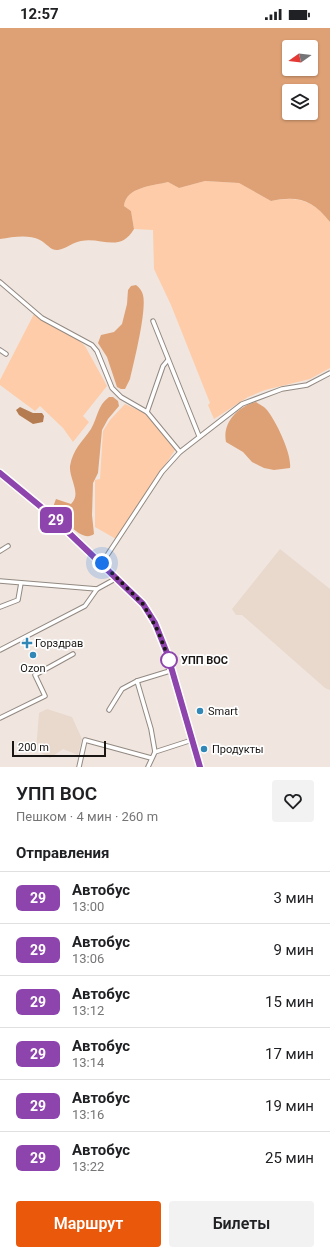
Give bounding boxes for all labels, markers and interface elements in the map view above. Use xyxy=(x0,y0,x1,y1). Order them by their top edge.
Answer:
text: 12:57 xyxy=(20,5,59,23)
north arrow xyxy=(282,40,318,76)
map controls xyxy=(282,40,318,120)
button: layers xyxy=(282,84,318,120)
line badge: 29 xyxy=(38,507,74,533)
text: 29 xyxy=(48,512,64,528)
your location xyxy=(92,553,112,573)
place label: Горздрав xyxy=(35,637,83,650)
marker: Горздрав xyxy=(22,638,32,648)
marker: Ozon xyxy=(28,650,38,660)
marker: УПП ВОС xyxy=(160,651,178,669)
place label: УПП ВОС xyxy=(181,654,228,667)
place label: Ozon xyxy=(20,662,46,675)
place label: Smart xyxy=(208,705,238,718)
marker: Smart xyxy=(195,706,205,716)
scale bar xyxy=(12,739,106,758)
text: 200 m xyxy=(18,741,49,754)
place label: Продукты xyxy=(212,743,264,756)
marker: Продукты xyxy=(199,744,209,754)
button: heart xyxy=(272,780,314,822)
text: УПП ВОС xyxy=(16,782,97,805)
text: Пешком · 4 мин · 260 m xyxy=(16,809,158,824)
text: Отправления xyxy=(16,844,109,862)
text: Автобус xyxy=(72,881,130,899)
text: 3 мин xyxy=(273,889,314,907)
text: 29 xyxy=(30,890,46,906)
text: 13:00 xyxy=(72,899,104,914)
text: Автобус xyxy=(72,933,130,951)
text: 9 мин xyxy=(273,941,314,959)
text: 29 xyxy=(30,942,46,958)
text: 13:06 xyxy=(72,951,104,966)
text: Автобус xyxy=(72,985,130,1003)
text: 15 мин xyxy=(265,993,314,1011)
text: 29 xyxy=(30,994,46,1010)
text: 13:12 xyxy=(72,1003,104,1018)
text: Автобус xyxy=(72,1037,130,1055)
text: 17 мин xyxy=(265,1045,314,1063)
text: 29 xyxy=(30,1046,46,1062)
text: 13:14 xyxy=(72,1055,104,1070)
text: Автобус xyxy=(72,1089,130,1107)
text: 19 мин xyxy=(265,1097,314,1115)
text: 29 xyxy=(30,1098,46,1114)
text: 13:16 xyxy=(72,1107,104,1122)
text: Автобус xyxy=(72,1141,130,1159)
text: 25 мин xyxy=(265,1149,314,1167)
text: 29 xyxy=(30,1150,46,1166)
text: 13:22 xyxy=(72,1159,104,1174)
button: Маршрут xyxy=(16,1201,161,1247)
button: Билеты xyxy=(169,1201,314,1247)

